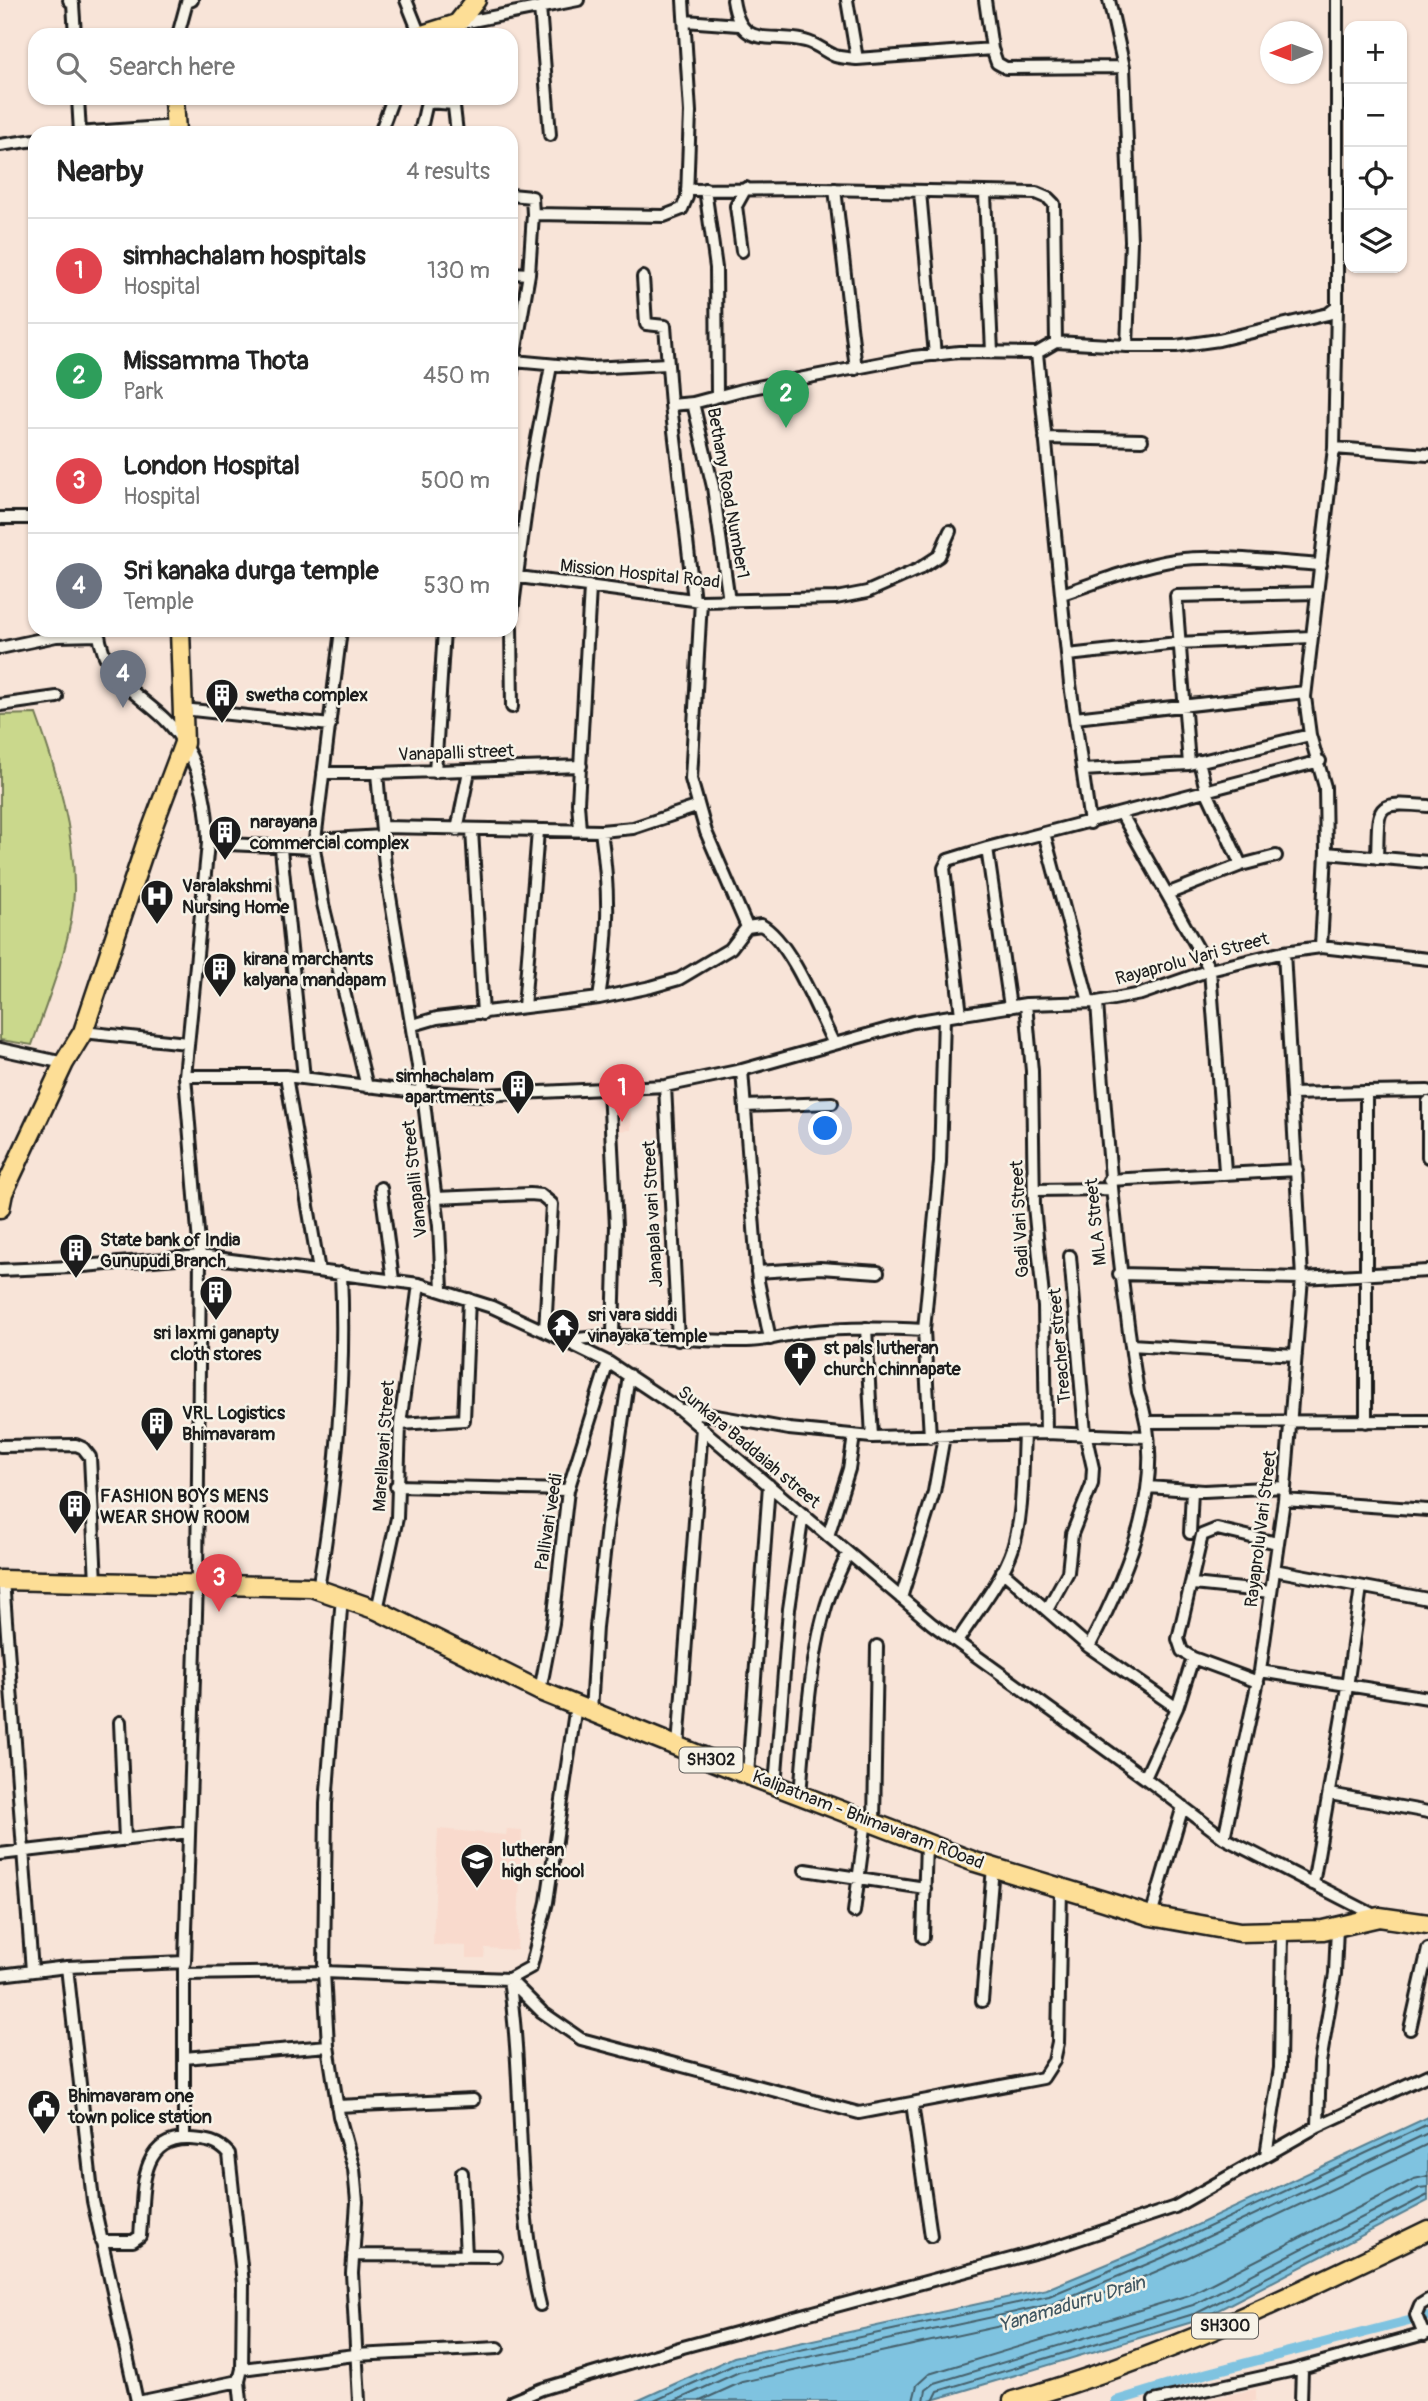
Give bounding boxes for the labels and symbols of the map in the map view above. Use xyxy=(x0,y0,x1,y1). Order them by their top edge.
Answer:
north arrow xyxy=(1260,21,1323,84)
pin: 2 xyxy=(763,370,809,428)
street label: Bethany Road Number1 xyxy=(702,406,754,580)
street label: Mission Hospital Road xyxy=(559,554,721,594)
pin: 4 xyxy=(100,650,146,708)
building icon: swetha complex xyxy=(203,676,241,725)
place label: swetha complex xyxy=(246,684,368,707)
street label: Vanapalli street xyxy=(398,739,515,767)
place label: narayana commercial complex xyxy=(249,811,409,855)
building icon: narayana commercial complex xyxy=(206,813,244,862)
place label: Varalakshmi Nursing Home xyxy=(182,875,290,919)
hospital icon: Varalakshmi Nursing Home xyxy=(138,877,176,926)
street label: Rayaprolu Vari Street xyxy=(1113,927,1272,991)
place label: kirana marchants kalyana mandapam xyxy=(243,948,386,992)
building icon: kirana marchants kalyana mandapam xyxy=(201,950,239,999)
pin: 1 xyxy=(599,1064,645,1122)
place label: simhachalam apartments xyxy=(396,1065,495,1109)
building icon: simhachalam apartments xyxy=(499,1067,537,1116)
your location xyxy=(808,1111,842,1145)
street label: Vanapalli Street xyxy=(397,1118,433,1239)
street label: Janapala vari Street xyxy=(638,1139,668,1288)
street label: Gadi Vari Street xyxy=(1005,1159,1035,1278)
street label: MLA Street xyxy=(1080,1177,1112,1267)
place label: State bank of India Gunupudi Branch xyxy=(100,1229,241,1273)
building icon: State bank of India Gunupudi Branch xyxy=(57,1231,95,1280)
building icon: sri laxmi ganapty cloth stores xyxy=(197,1273,235,1322)
street label: Treacher street xyxy=(1043,1287,1077,1405)
place label: sri vara siddi vinayaka temple xyxy=(587,1304,708,1348)
temple icon: sri vara siddi vinayaka temple xyxy=(544,1306,582,1355)
place label: sri laxmi ganapty cloth stores xyxy=(153,1322,279,1366)
place label: st pals lutheran church chinnapate xyxy=(823,1337,962,1381)
church icon: st pals lutheran church chinnapate xyxy=(781,1339,819,1388)
street label: Marellavari Street xyxy=(368,1379,400,1513)
street label: Sunkara Baddaiah street xyxy=(673,1381,826,1514)
place label: VRL Logistics Bhimavaram xyxy=(182,1402,286,1446)
building icon: VRL Logistics Bhimavaram xyxy=(138,1404,176,1453)
street label: Rayaprolu Vari Street xyxy=(1240,1449,1282,1609)
street label: Pallivari veedi xyxy=(530,1472,568,1572)
place label: FASHION BOYS MENS WEAR SHOW ROOM xyxy=(100,1485,269,1529)
building icon: FASHION BOYS MENS WEAR SHOW ROOM xyxy=(56,1487,94,1536)
pin: 3 xyxy=(196,1554,242,1612)
road number: SH302 xyxy=(680,1748,742,1772)
street label: Kalipatnam - Bhimavaram ROoad xyxy=(749,1765,987,1875)
place label: lutheran high school xyxy=(502,1839,585,1883)
school or university icon: lutheran high school xyxy=(458,1841,496,1890)
place label: Bhimavaram one town police station xyxy=(67,2085,212,2129)
public building icon: Bhimavaram one town police station xyxy=(25,2087,63,2136)
water label: Yanamadurru Drain xyxy=(996,2270,1149,2338)
road number: SH300 xyxy=(1192,2314,1258,2338)

